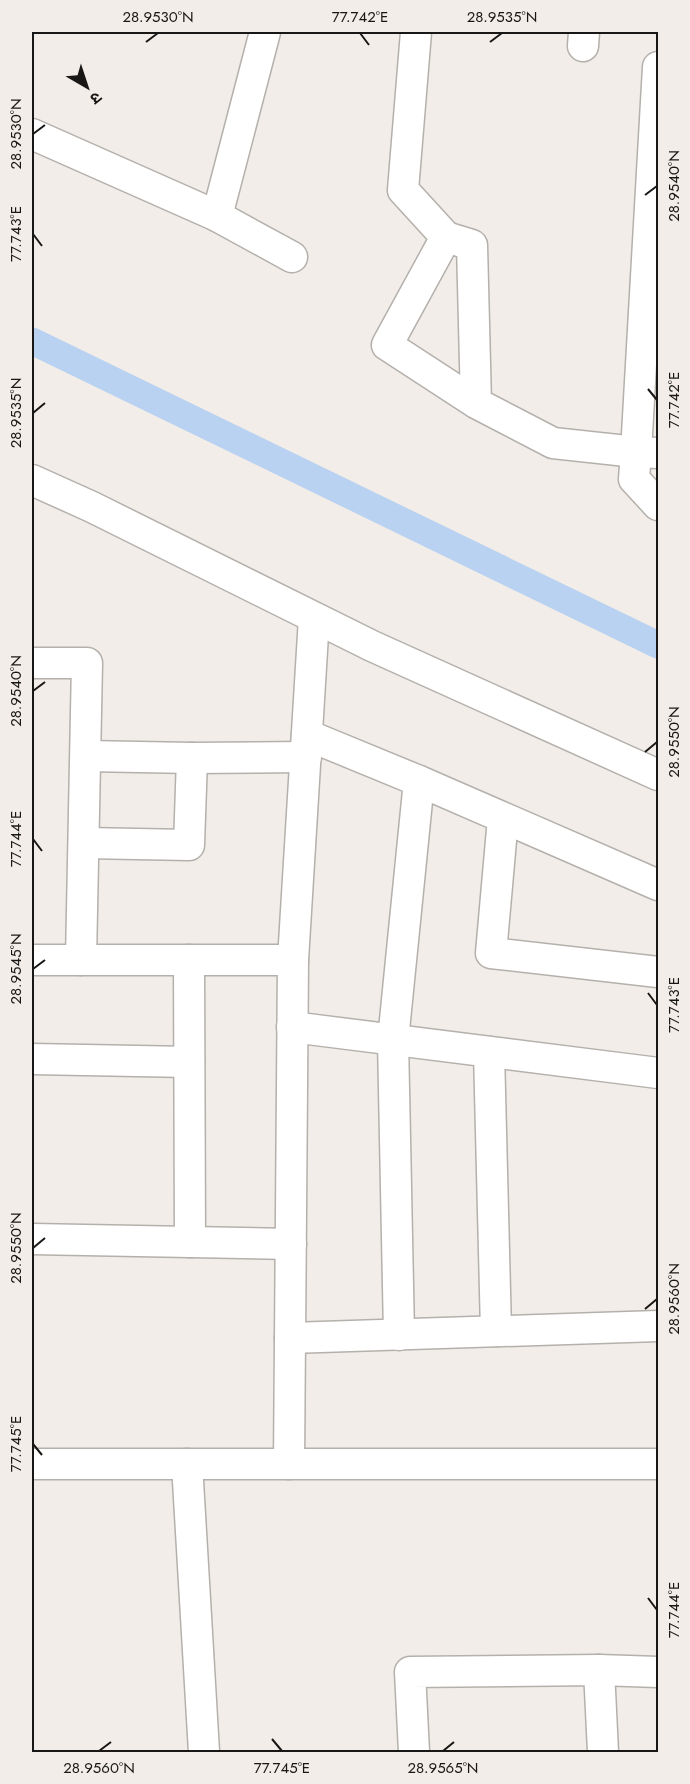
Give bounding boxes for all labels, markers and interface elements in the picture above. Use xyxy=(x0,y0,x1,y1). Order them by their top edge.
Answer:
text: 28.9530°N xyxy=(122,6,194,28)
text: 77.742°E xyxy=(332,6,388,28)
text: 28.9535°N xyxy=(467,6,537,28)
north arrow xyxy=(57,57,117,117)
text: उ xyxy=(85,86,107,111)
text: 28.9530°N xyxy=(5,98,27,170)
text: 28.9540°N xyxy=(663,150,685,222)
text: 77.743°E xyxy=(5,206,27,262)
text: 77.742°E xyxy=(663,372,685,428)
text: 28.9535°N xyxy=(5,378,27,448)
text: 28.9540°N xyxy=(5,655,27,727)
text: 28.9550°N xyxy=(663,706,685,778)
text: 77.744°E xyxy=(5,811,27,867)
text: 28.9545°N xyxy=(5,933,27,1005)
text: 77.743°E xyxy=(663,977,685,1033)
text: 28.9550°N xyxy=(5,1212,27,1284)
text: 28.9560°N xyxy=(663,1263,685,1335)
text: 77.745°E xyxy=(5,1416,27,1472)
text: 77.744°E xyxy=(663,1582,685,1638)
text: 28.9560°N xyxy=(63,1757,135,1779)
text: 77.745°E xyxy=(254,1757,310,1779)
text: 28.9565°N xyxy=(408,1757,479,1779)

